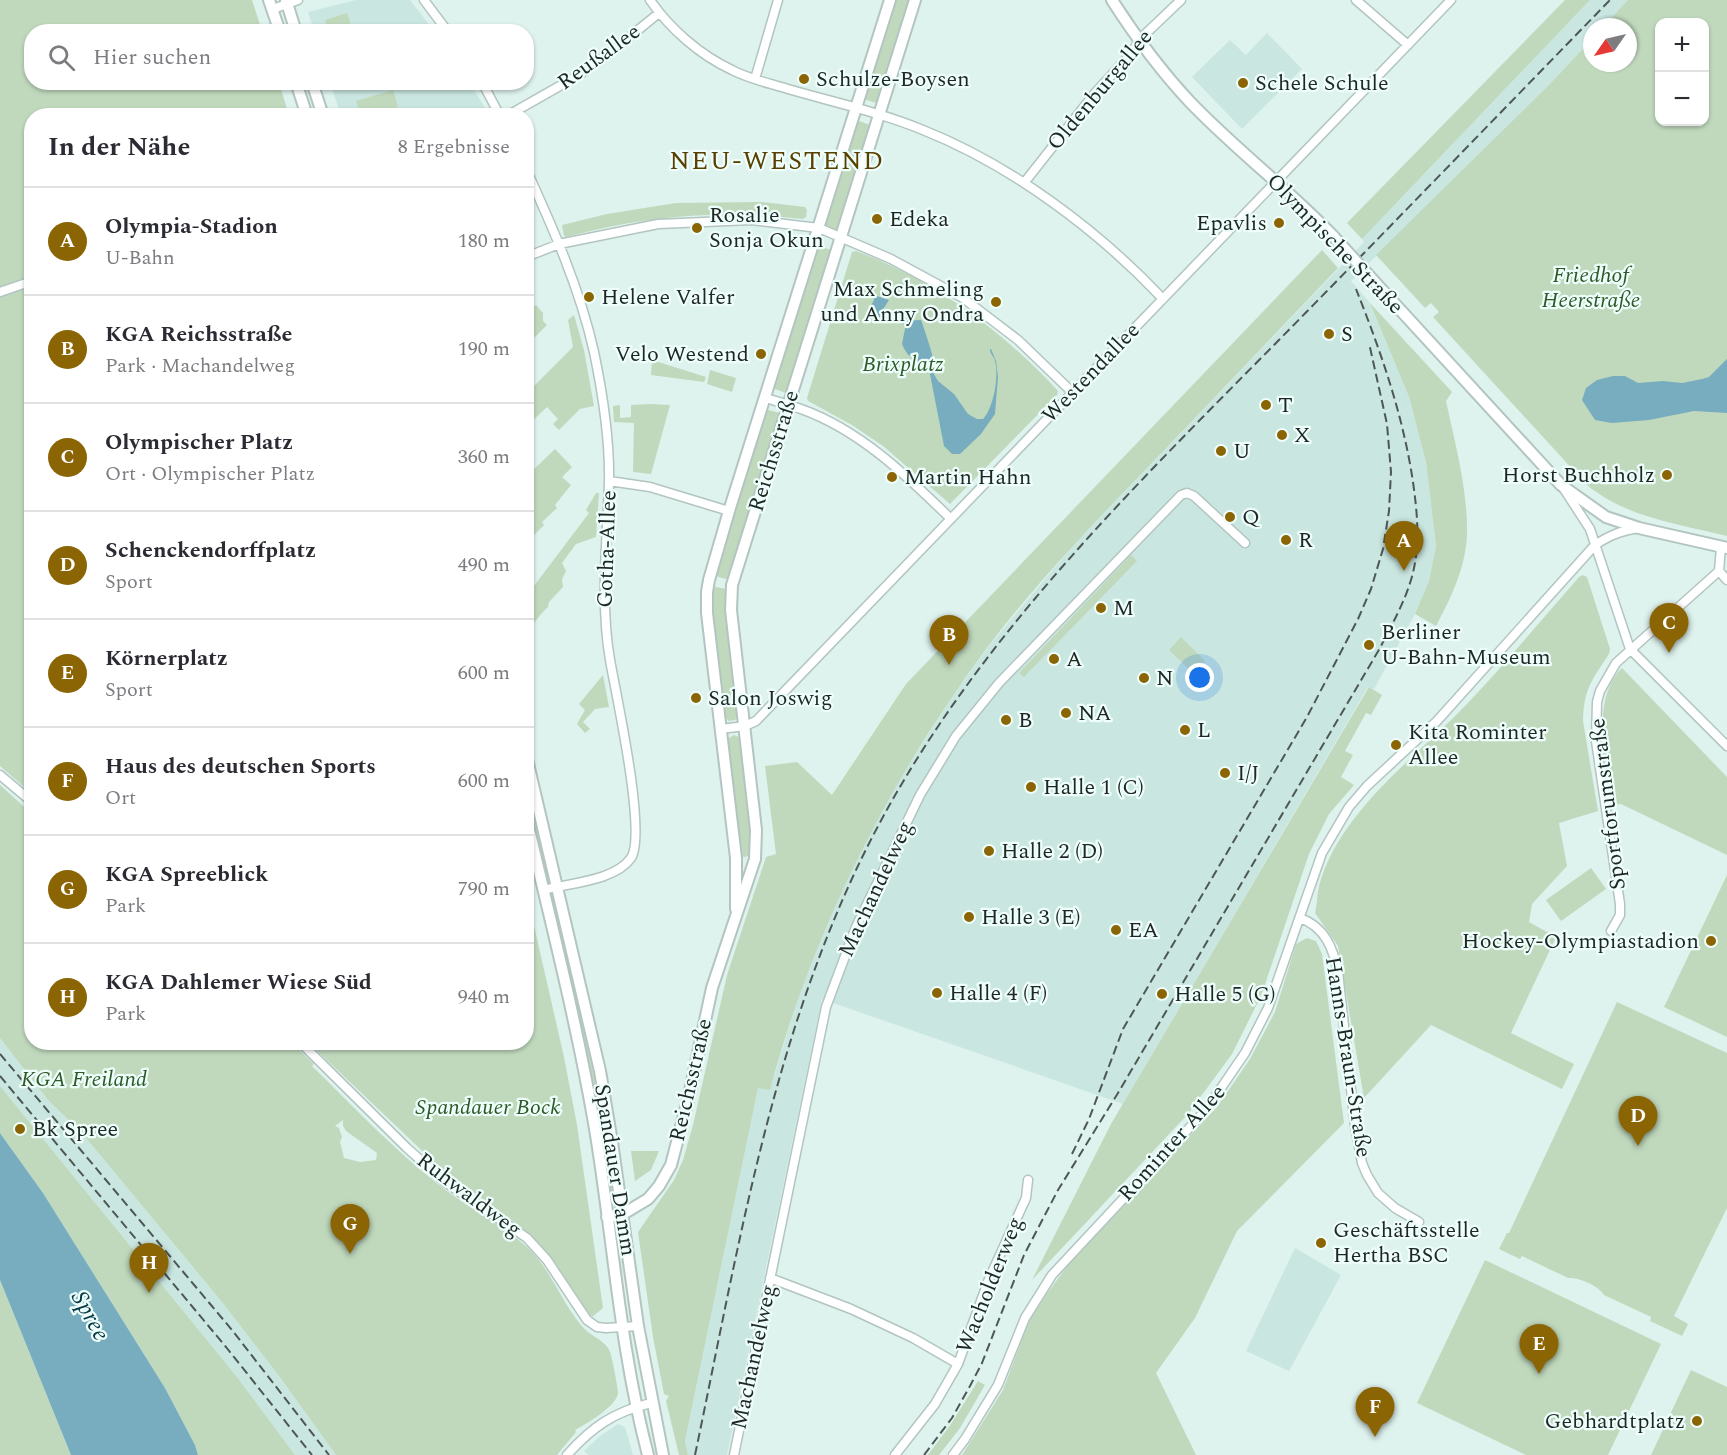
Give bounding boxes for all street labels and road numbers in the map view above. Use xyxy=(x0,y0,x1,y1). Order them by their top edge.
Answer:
street label: Reußallee xyxy=(551,16,647,98)
street label: Oldenburgallee xyxy=(1039,22,1161,158)
street label: Olympische Straße xyxy=(1259,166,1411,322)
street label: Westendallee xyxy=(1034,315,1148,431)
street label: Reichsstraße xyxy=(740,386,808,516)
street label: Gotha-Allee xyxy=(588,490,626,608)
street label: Sportforumstraße xyxy=(1581,716,1635,892)
street label: Machandelweg xyxy=(830,815,922,963)
street label: Hanns-Braun-Straße xyxy=(1316,954,1380,1160)
street label: Reichsstraße xyxy=(661,1015,721,1145)
street label: Rominter Allee xyxy=(1110,1077,1234,1209)
street label: Spandauer Damm xyxy=(585,1082,645,1258)
street label: Ruhwaldweg xyxy=(409,1144,529,1246)
street label: Wacholderweg xyxy=(948,1212,1032,1358)
street label: Machandelweg xyxy=(723,1282,785,1432)

